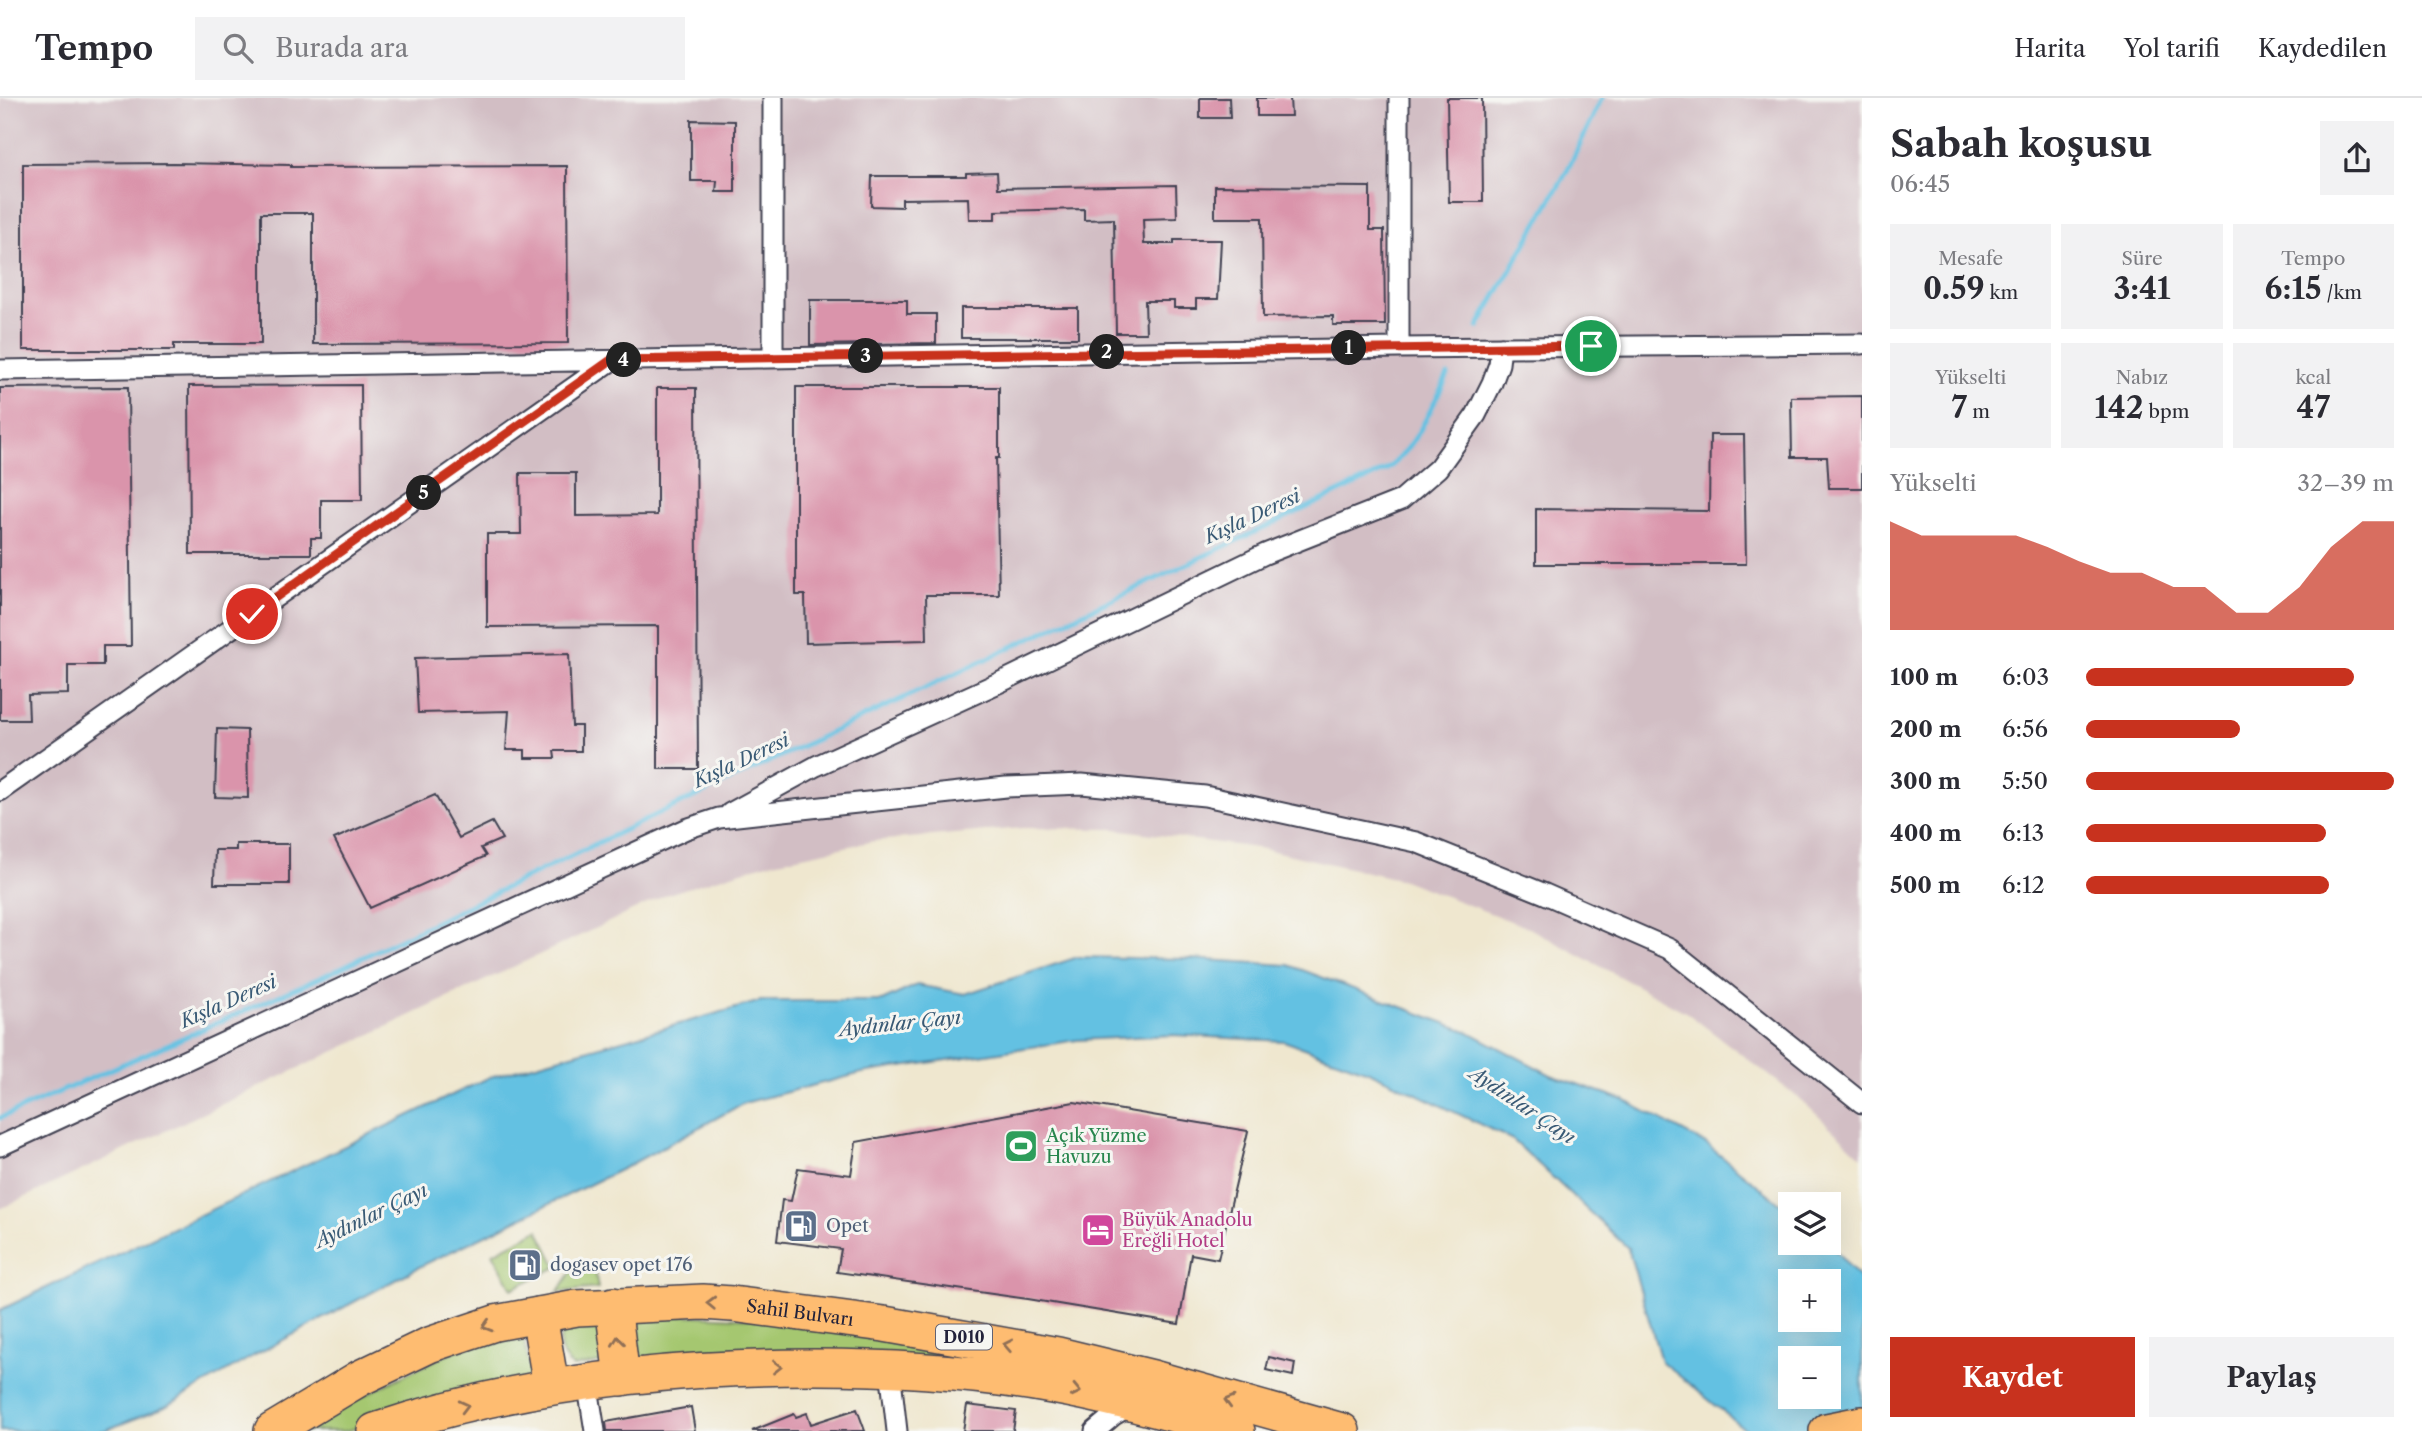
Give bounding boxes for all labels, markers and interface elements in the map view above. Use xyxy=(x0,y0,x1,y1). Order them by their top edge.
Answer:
search box xyxy=(195,17,685,80)
text: Tempo xyxy=(35,28,153,69)
icon: search xyxy=(219,29,257,67)
text: Burada ara xyxy=(275,32,408,64)
text: Harita xyxy=(2014,34,2086,63)
text: Yol tarifi xyxy=(2124,34,2220,63)
text: Kaydedilen xyxy=(2258,34,2387,63)
text: Sabah koşusu xyxy=(1890,120,2152,167)
button: share xyxy=(2320,121,2394,195)
text: 06:45 xyxy=(1890,170,1950,198)
text: Mesafe xyxy=(1938,247,2003,270)
text: Süre xyxy=(2121,247,2163,270)
text: Tempo xyxy=(2281,247,2345,270)
text: 0.59 xyxy=(1923,270,1985,307)
text: 3:41 xyxy=(2113,270,2171,307)
text: 6:15 xyxy=(2265,270,2321,307)
text: km xyxy=(1985,281,2018,304)
text: /km xyxy=(2321,281,2362,304)
pin xyxy=(1561,316,1621,376)
icon: arrive xyxy=(1572,327,1610,365)
pin: 1 xyxy=(1332,330,1366,366)
pin: 2 xyxy=(1090,334,1124,370)
text: 1 xyxy=(1344,336,1353,359)
pin: 3 xyxy=(848,338,884,374)
text: 2 xyxy=(1101,340,1112,363)
pin: 4 xyxy=(606,342,642,378)
text: 3 xyxy=(860,344,871,367)
text: 4 xyxy=(618,348,629,371)
text: Yükselti xyxy=(1935,366,2006,389)
text: Nabız xyxy=(2116,366,2168,389)
text: kcal xyxy=(2295,366,2331,389)
text: 7 xyxy=(1951,389,1967,426)
text: 142 xyxy=(2095,389,2144,426)
text: 47 xyxy=(2297,389,2330,426)
text: m xyxy=(1967,400,1990,423)
text: bpm xyxy=(2144,400,2189,423)
text: Yükselti xyxy=(1890,469,1977,497)
text: 32–39 m xyxy=(2297,469,2394,497)
pin: 5 xyxy=(406,476,442,510)
text: 5 xyxy=(418,481,429,504)
water label: Kışla Deresi xyxy=(1199,484,1305,549)
pin xyxy=(222,584,282,644)
icon: check xyxy=(233,595,271,633)
text: 100 m xyxy=(1890,663,1958,691)
text: 6:03 xyxy=(2002,663,2049,691)
text: 200 m xyxy=(1890,715,1962,743)
text: 6:56 xyxy=(2002,715,2048,743)
water label: Kışla Deresi xyxy=(688,728,794,793)
text: 300 m xyxy=(1890,767,1961,795)
text: 5:50 xyxy=(2002,767,2048,795)
text: 400 m xyxy=(1890,819,1962,847)
text: 6:13 xyxy=(2002,819,2044,847)
text: 500 m xyxy=(1890,871,1961,899)
text: 6:12 xyxy=(2002,871,2045,899)
water label: Kışla Deresi xyxy=(175,970,281,1034)
water label: Aydınlar Çayı xyxy=(835,1006,962,1042)
water label: Aydınlar Çayı xyxy=(1463,1060,1580,1149)
place label: Açık Yüzme Havuzu xyxy=(1045,1125,1147,1168)
sports icon: Açık Yüzme Havuzu xyxy=(1002,1127,1040,1165)
water label: Aydınlar Çayı xyxy=(308,1178,431,1254)
map controls xyxy=(1778,1192,1841,1409)
button: layers xyxy=(1778,1192,1841,1255)
fuel station icon: Opet xyxy=(782,1207,820,1245)
place label: Büyük Anadolu Ereğli Hotel xyxy=(1122,1209,1253,1252)
hotel icon: Büyük Anadolu Ereğli Hotel xyxy=(1079,1211,1117,1249)
place label: Opet xyxy=(826,1215,869,1237)
fuel station icon: dogasev opet 176 xyxy=(506,1246,544,1284)
place label: dogasev opet 176 xyxy=(550,1254,692,1276)
button: + xyxy=(1778,1269,1841,1332)
one-way arrow xyxy=(705,1295,715,1311)
street label: Sahil Bulvarı xyxy=(745,1295,855,1331)
one-way arrow xyxy=(481,1318,493,1333)
road number: D010 xyxy=(936,1324,992,1350)
one-way arrow xyxy=(610,1335,625,1347)
button: Kaydet xyxy=(1890,1337,2135,1417)
button: Paylaş xyxy=(2149,1337,2394,1417)
one-way arrow xyxy=(1003,1338,1014,1353)
button: − xyxy=(1778,1346,1841,1409)
one-way arrow xyxy=(772,1359,782,1375)
one-way arrow xyxy=(1070,1383,1082,1398)
one-way arrow xyxy=(1223,1395,1235,1409)
one-way arrow xyxy=(458,1400,470,1415)

